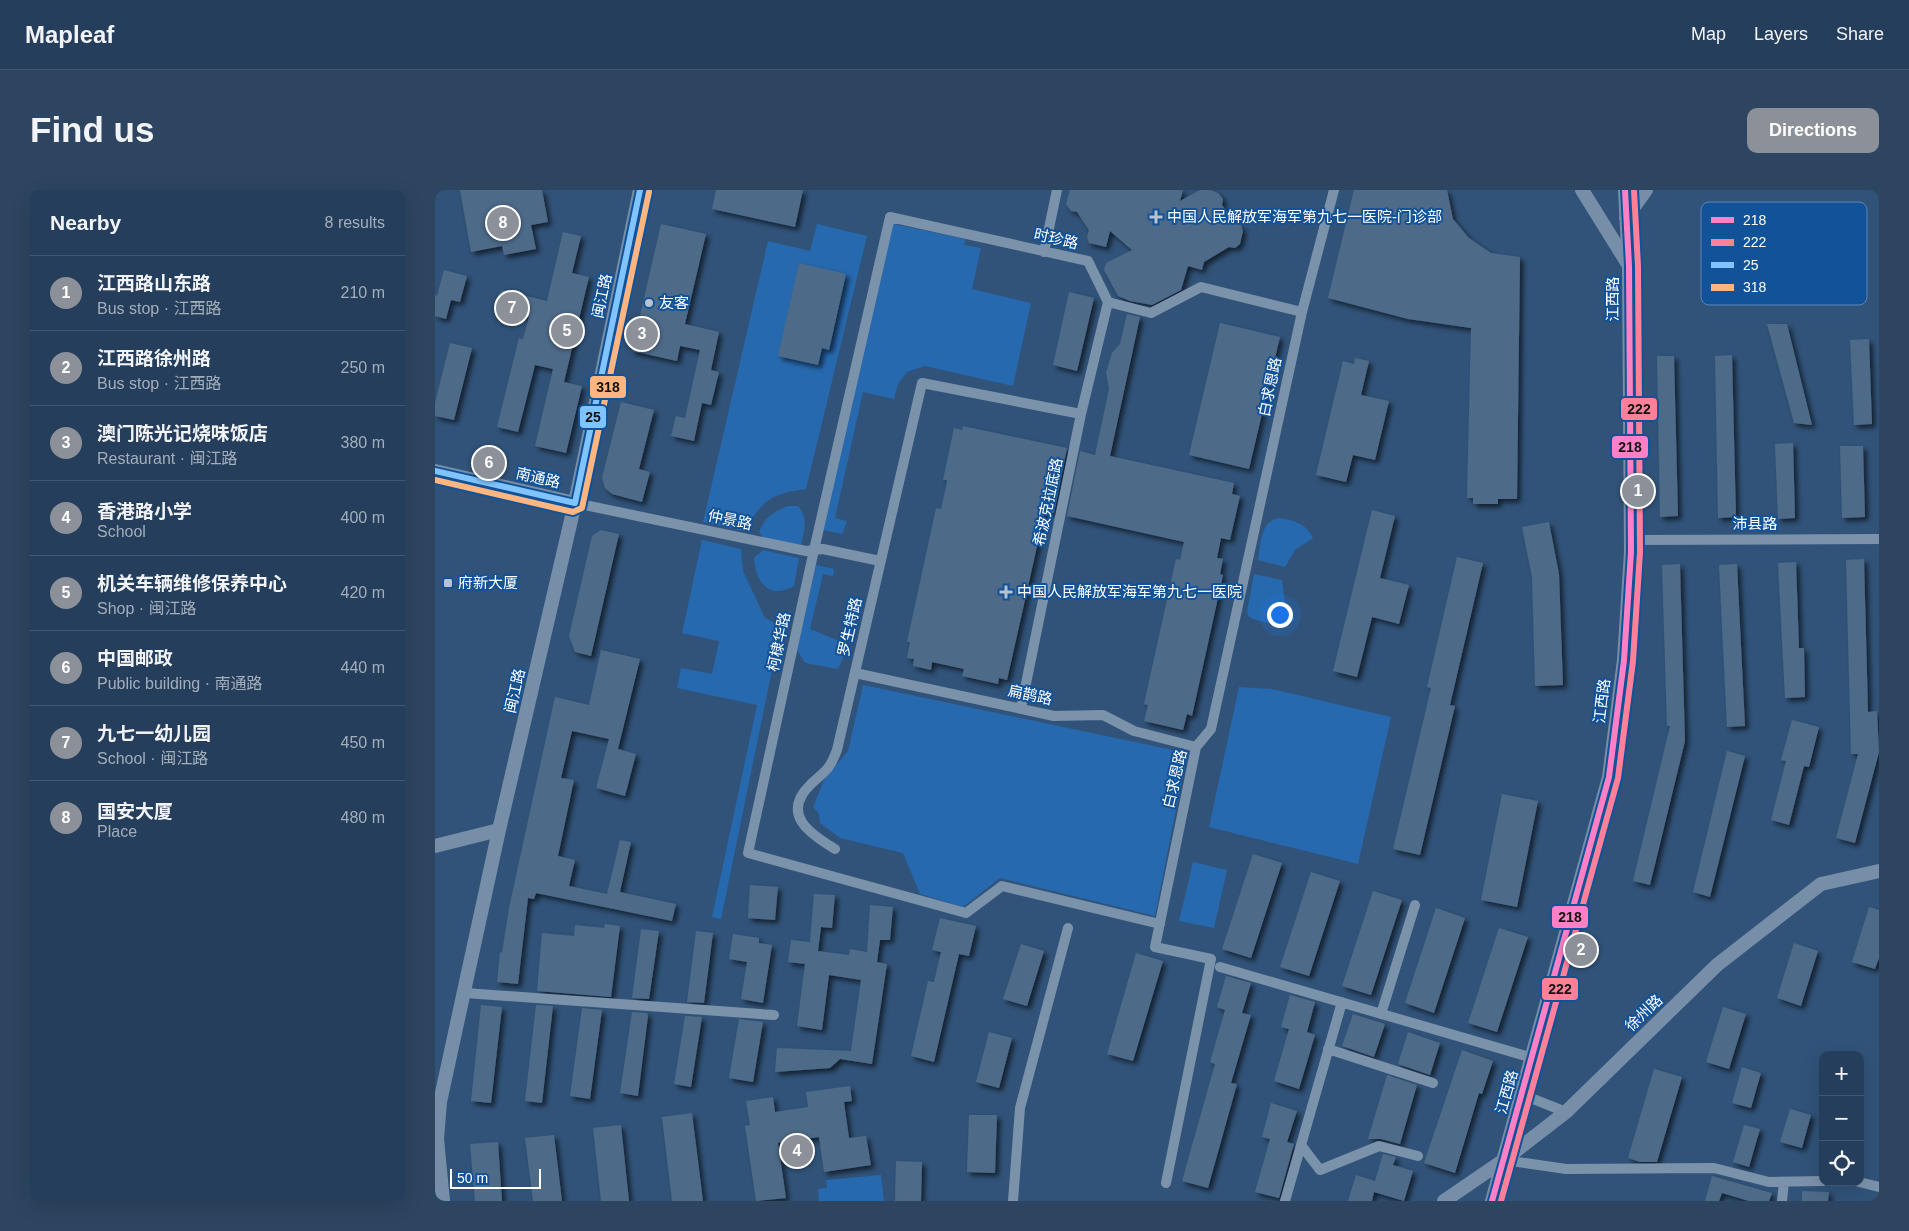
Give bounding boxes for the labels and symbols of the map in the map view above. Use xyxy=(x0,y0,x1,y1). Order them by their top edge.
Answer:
legend xyxy=(1701,202,1867,305)
pin: 8 xyxy=(487,204,519,242)
place label: 中国人民解放军海军第九七一医院-门诊部 xyxy=(1167,208,1442,225)
marker: 中国人民解放军海军第九七一医院-门诊部 xyxy=(1149,210,1163,224)
text: 218 xyxy=(1743,212,1767,228)
street label: 时珍路 xyxy=(1032,225,1080,252)
text: 222 xyxy=(1743,234,1767,250)
text: 25 xyxy=(1743,257,1759,273)
street label: 闽江路 xyxy=(589,272,615,320)
street label: 江西路 xyxy=(1604,276,1621,322)
text: 318 xyxy=(1743,279,1767,295)
pin: 7 xyxy=(496,289,528,327)
place label: 友客 xyxy=(659,294,689,311)
marker: 友客 xyxy=(643,297,655,309)
pin: 5 xyxy=(551,312,583,350)
pin: 3 xyxy=(626,315,658,353)
street label: 白求恩路 xyxy=(1255,356,1284,418)
line badge: 318 xyxy=(589,375,627,399)
text: 318 xyxy=(596,379,620,395)
line badge: 222 xyxy=(1620,397,1658,421)
text: 222 xyxy=(1627,401,1651,417)
line badge: 25 xyxy=(579,405,607,429)
text: 25 xyxy=(585,409,601,425)
line badge: 218 xyxy=(1611,435,1649,459)
text: 218 xyxy=(1618,439,1642,455)
pin: 6 xyxy=(473,444,505,482)
street label: 希波克拉底路 xyxy=(1030,456,1065,548)
street label: 南通路 xyxy=(514,464,562,491)
pin: 1 xyxy=(1622,472,1654,510)
street label: 仲景路 xyxy=(706,507,754,533)
street label: 沛县路 xyxy=(1732,515,1778,532)
place label: 府新大厦 xyxy=(458,574,518,591)
marker: 府新大厦 xyxy=(442,577,454,589)
place label: 中国人民解放军海军第九七一医院 xyxy=(1017,583,1242,600)
marker: 中国人民解放军海军第九七一医院 xyxy=(999,585,1013,599)
street label: 罗生特路 xyxy=(834,596,865,658)
your location xyxy=(1267,602,1293,628)
street label: 柯棣华路 xyxy=(764,611,793,673)
street label: 闽江路 xyxy=(501,667,528,715)
street label: 江西路 xyxy=(1590,678,1613,724)
street label: 扁鹊路 xyxy=(1006,682,1054,708)
street label: 白求恩路 xyxy=(1159,748,1190,810)
line badge: 218 xyxy=(1551,905,1589,929)
text: 218 xyxy=(1558,909,1582,925)
pin: 2 xyxy=(1565,931,1597,969)
line badge: 222 xyxy=(1541,977,1579,1001)
text: 222 xyxy=(1548,981,1572,997)
street label: 徐州路 xyxy=(1622,991,1666,1034)
street label: 江西路 xyxy=(1492,1068,1521,1116)
pin: 4 xyxy=(781,1132,813,1170)
scale bar xyxy=(450,1166,541,1189)

